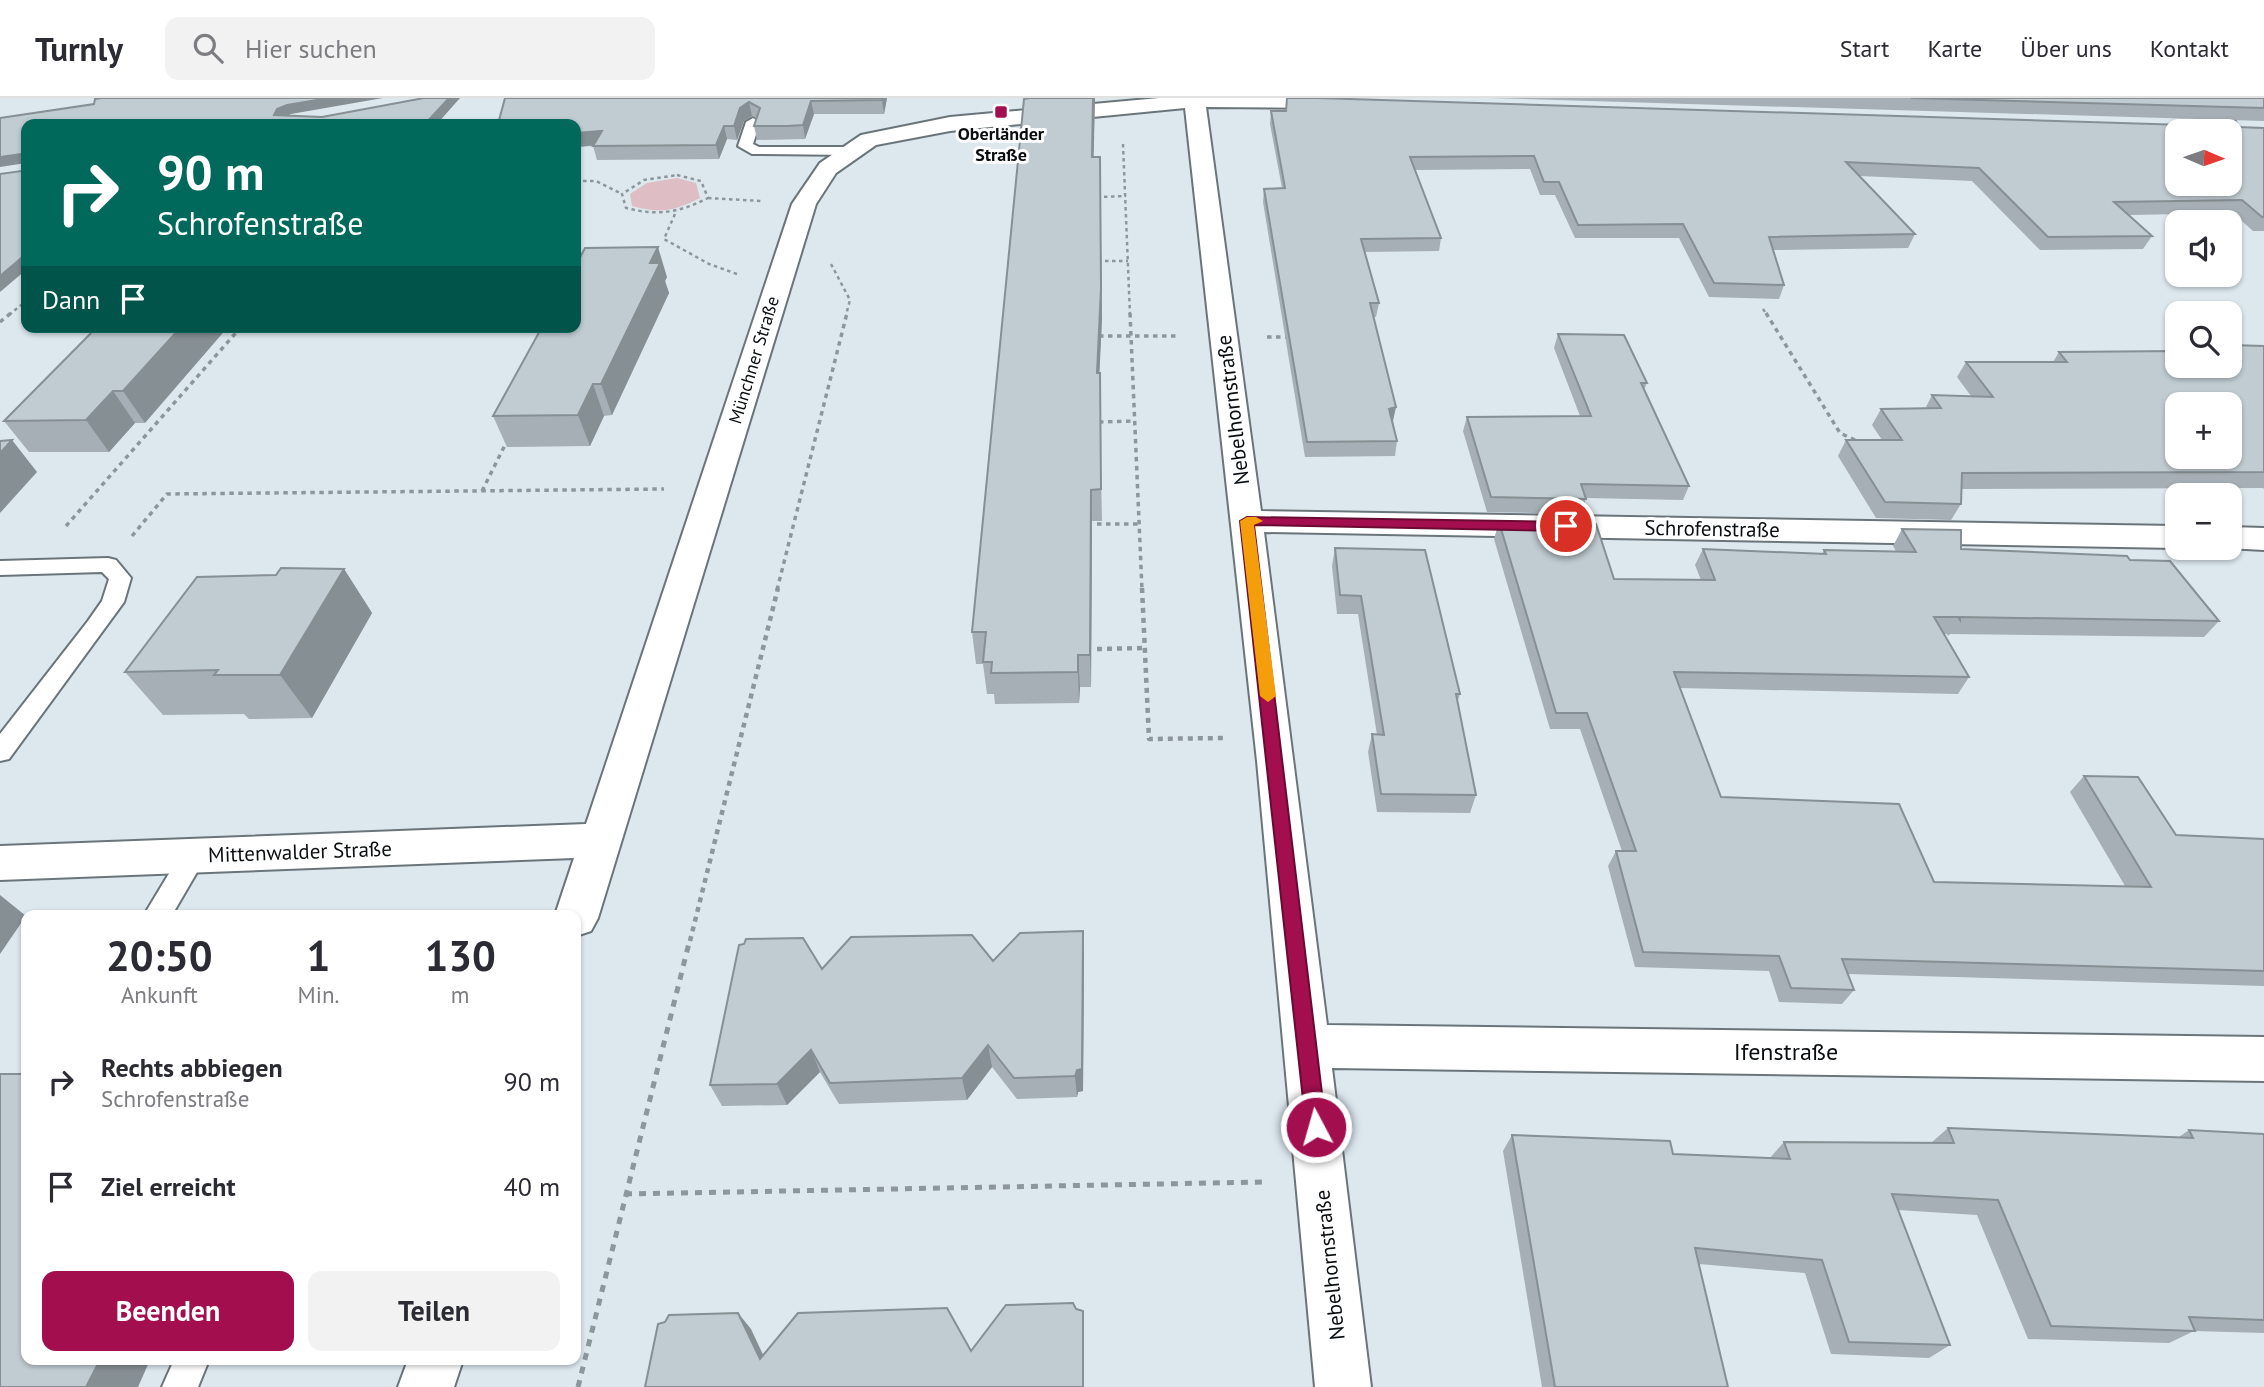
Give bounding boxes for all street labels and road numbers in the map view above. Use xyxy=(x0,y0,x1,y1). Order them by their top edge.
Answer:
street label: Münchner Straße xyxy=(723,293,784,426)
street label: Nebelhornstraße xyxy=(1210,334,1255,487)
street label: Schrofenstraße xyxy=(1644,514,1780,543)
street label: Mittenwalder Straße xyxy=(208,835,392,868)
street label: Ifenstraße xyxy=(1734,1036,1838,1067)
street label: Nebelhornstraße xyxy=(1308,1189,1351,1342)

